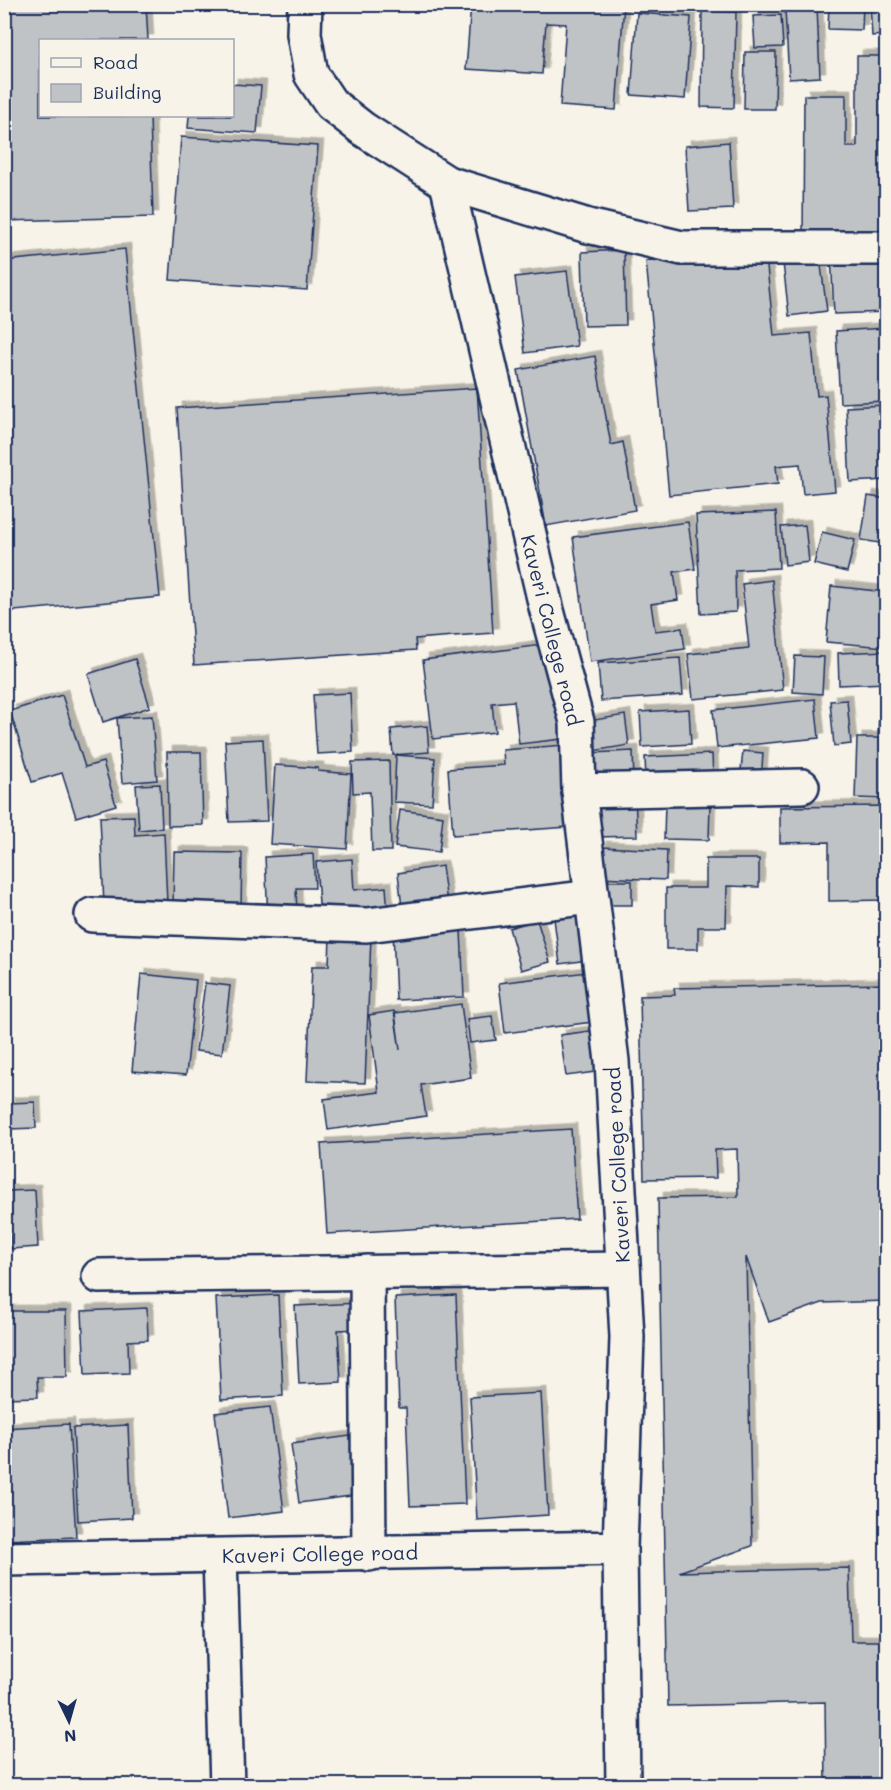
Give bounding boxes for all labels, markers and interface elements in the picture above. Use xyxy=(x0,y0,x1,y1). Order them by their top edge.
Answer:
legend xyxy=(39,39,234,117)
text: Road xyxy=(93,50,138,74)
text: Building xyxy=(93,80,161,104)
street label: Kaveri College road xyxy=(516,532,588,728)
street label: Kaveri College road xyxy=(599,1066,635,1264)
street label: Kaveri College road xyxy=(222,1539,418,1568)
north arrow xyxy=(39,1691,99,1751)
text: N xyxy=(63,1725,77,1747)

